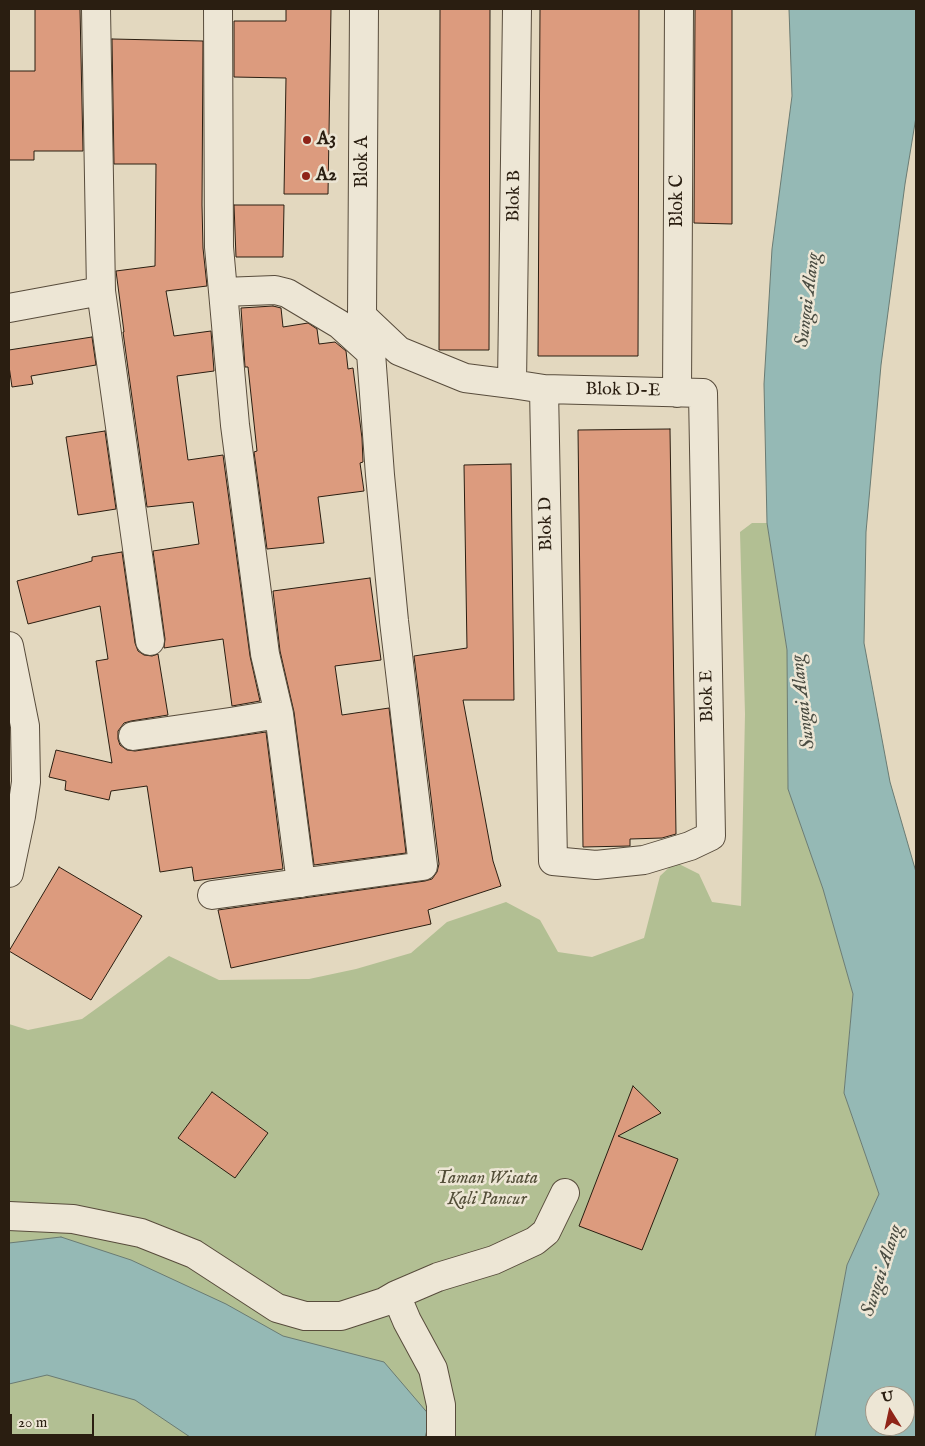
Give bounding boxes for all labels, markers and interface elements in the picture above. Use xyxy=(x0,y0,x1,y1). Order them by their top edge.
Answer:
place label: A3 xyxy=(317,129,336,151)
marker: A3 xyxy=(301,134,313,146)
street label: Blok A xyxy=(352,136,374,188)
place label: A2 xyxy=(316,165,337,187)
marker: A2 xyxy=(300,170,312,182)
street label: Blok B xyxy=(504,170,526,222)
street label: Blok C xyxy=(667,175,689,227)
water label: Sungai Alang xyxy=(792,252,826,348)
street label: Blok D-E xyxy=(585,380,661,402)
street label: Blok D xyxy=(536,497,558,551)
water label: Sungai Alang xyxy=(787,654,821,750)
street label: Blok E xyxy=(697,670,719,722)
park label: Taman Wisata Kali Pancur xyxy=(436,1168,538,1210)
water label: Sungai Alang xyxy=(858,1222,908,1320)
north arrow xyxy=(865,1386,915,1436)
text: U xyxy=(880,1387,895,1407)
scale bar xyxy=(12,1404,96,1436)
text: 20 m xyxy=(18,1413,47,1432)

